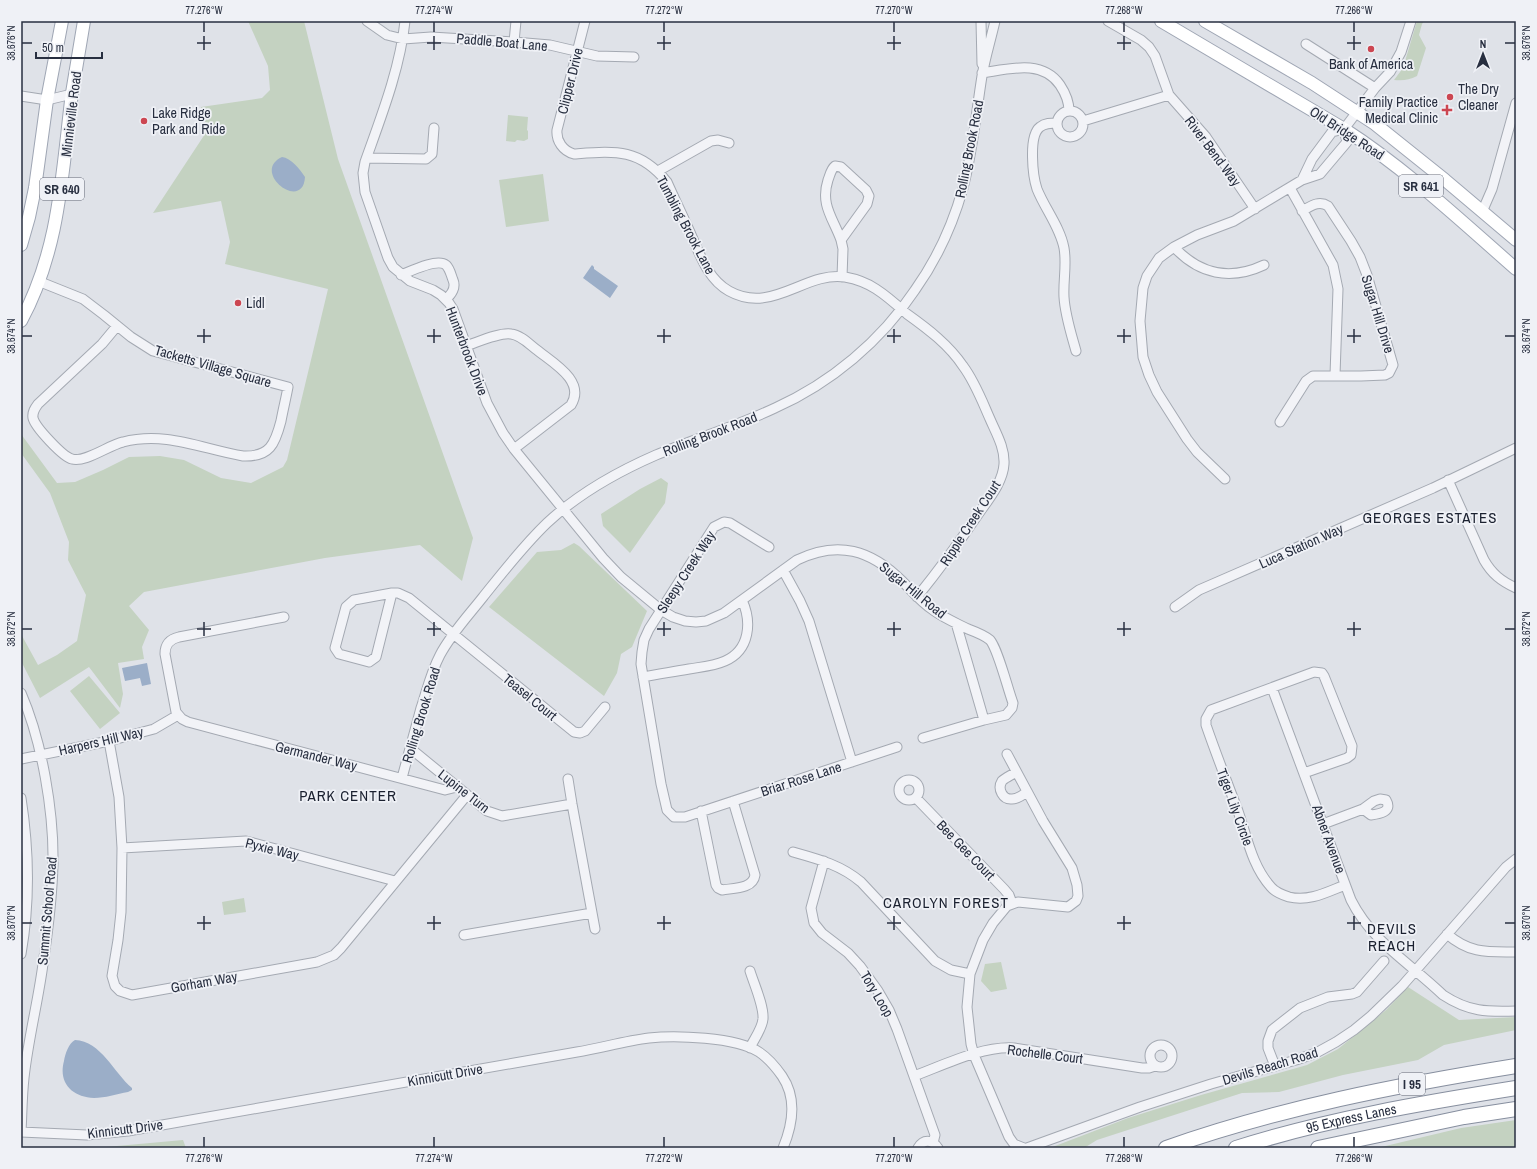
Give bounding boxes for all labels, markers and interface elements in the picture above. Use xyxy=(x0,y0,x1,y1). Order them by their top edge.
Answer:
text: 77.276°W xyxy=(186,4,223,17)
text: 77.274°W xyxy=(416,4,453,17)
text: 77.272°W xyxy=(646,4,683,17)
text: 77.270°W xyxy=(876,4,913,17)
text: 77.268°W xyxy=(1106,4,1143,17)
text: 77.266°W xyxy=(1336,4,1373,17)
text: 38.676°N xyxy=(5,25,18,61)
text: 38.676°N xyxy=(1520,25,1533,61)
street label: Paddle Boat Lane xyxy=(456,29,548,55)
scale bar xyxy=(36,34,102,60)
north arrow xyxy=(1463,34,1503,74)
text: N xyxy=(1480,37,1486,51)
text: 50 m xyxy=(42,40,64,56)
marker: Bank of America xyxy=(1366,44,1376,54)
street label: Clipper Drive xyxy=(553,46,587,116)
place label: Bank of America xyxy=(1329,55,1414,73)
street label: Minnieville Road xyxy=(57,70,85,158)
place label: The Dry Cleaner xyxy=(1458,80,1499,114)
marker: The Dry Cleaner xyxy=(1445,92,1455,102)
place label: Family Practice Medical Clinic xyxy=(1359,93,1438,127)
street label: Rolling Brook Road xyxy=(951,98,987,200)
street label: Old Bridge Road xyxy=(1306,102,1388,164)
place label: Lake Ridge Park and Ride xyxy=(152,104,225,138)
marker: Family Practice Medical Clinic xyxy=(1441,104,1453,116)
street label: River Bend Way xyxy=(1181,112,1245,190)
marker: Lake Ridge Park and Ride xyxy=(139,116,149,126)
street label: Tumbling Brook Lane xyxy=(653,173,719,277)
road number: SR 641 xyxy=(1399,175,1443,197)
road number: SR 640 xyxy=(40,178,84,200)
street label: Sugar Hill Drive xyxy=(1358,273,1398,355)
place label: Lidl xyxy=(246,294,265,312)
marker: Lidl xyxy=(233,298,243,308)
street label: Hunterbrook Drive xyxy=(442,304,492,398)
text: 38.674°N xyxy=(5,318,18,354)
text: 38.674°N xyxy=(1520,318,1533,354)
street label: Tacketts Village Square xyxy=(153,341,273,391)
street label: Rolling Brook Road xyxy=(660,408,760,460)
street label: Ripple Creek Court xyxy=(936,477,1004,569)
district label: GEORGES ESTATES xyxy=(1363,507,1497,528)
street label: Luca Station Way xyxy=(1256,519,1346,573)
street label: Sleepy Creek Way xyxy=(653,527,719,617)
street label: Sugar Hill Road xyxy=(876,558,950,622)
text: 38.672°N xyxy=(5,611,18,647)
text: 38.672°N xyxy=(1520,611,1533,647)
street label: Rolling Brook Road xyxy=(398,665,444,765)
street label: Teasel Court xyxy=(499,670,561,724)
street label: Harpers Hill Way xyxy=(57,722,145,759)
street label: Germander Way xyxy=(273,737,359,775)
street label: Briar Rose Lane xyxy=(758,758,844,800)
street label: Lupine Turn xyxy=(435,765,493,817)
street label: Tiger Lily Circle xyxy=(1213,766,1257,848)
district label: PARK CENTER xyxy=(299,785,397,806)
street label: Abner Avenue xyxy=(1308,801,1350,876)
street label: Bee Gee Court xyxy=(933,816,999,884)
street label: Pyxie Way xyxy=(243,834,301,864)
street label: Summit School Road xyxy=(33,856,61,966)
district label: CAROLYN FOREST xyxy=(883,892,1009,913)
text: 38.670°N xyxy=(5,905,18,941)
text: 38.670°N xyxy=(1520,905,1533,941)
district label: DEVILS REACH xyxy=(1367,918,1417,956)
street label: Gorham Way xyxy=(169,967,239,997)
street label: Tory Loop xyxy=(856,968,898,1020)
street label: Rochelle Court xyxy=(1006,1040,1084,1068)
street label: Devils Reach Road xyxy=(1220,1043,1320,1089)
street label: Kinnicutt Drive xyxy=(406,1060,484,1090)
road number: I 95 xyxy=(1399,1073,1425,1095)
street label: 95 Express Lanes xyxy=(1304,1100,1398,1137)
street label: Kinnicutt Drive xyxy=(86,1115,164,1143)
text: 77.276°W xyxy=(186,1152,223,1165)
text: 77.274°W xyxy=(416,1152,453,1165)
text: 77.272°W xyxy=(646,1152,683,1165)
text: 77.270°W xyxy=(876,1152,913,1165)
text: 77.268°W xyxy=(1106,1152,1143,1165)
text: 77.266°W xyxy=(1336,1152,1373,1165)

